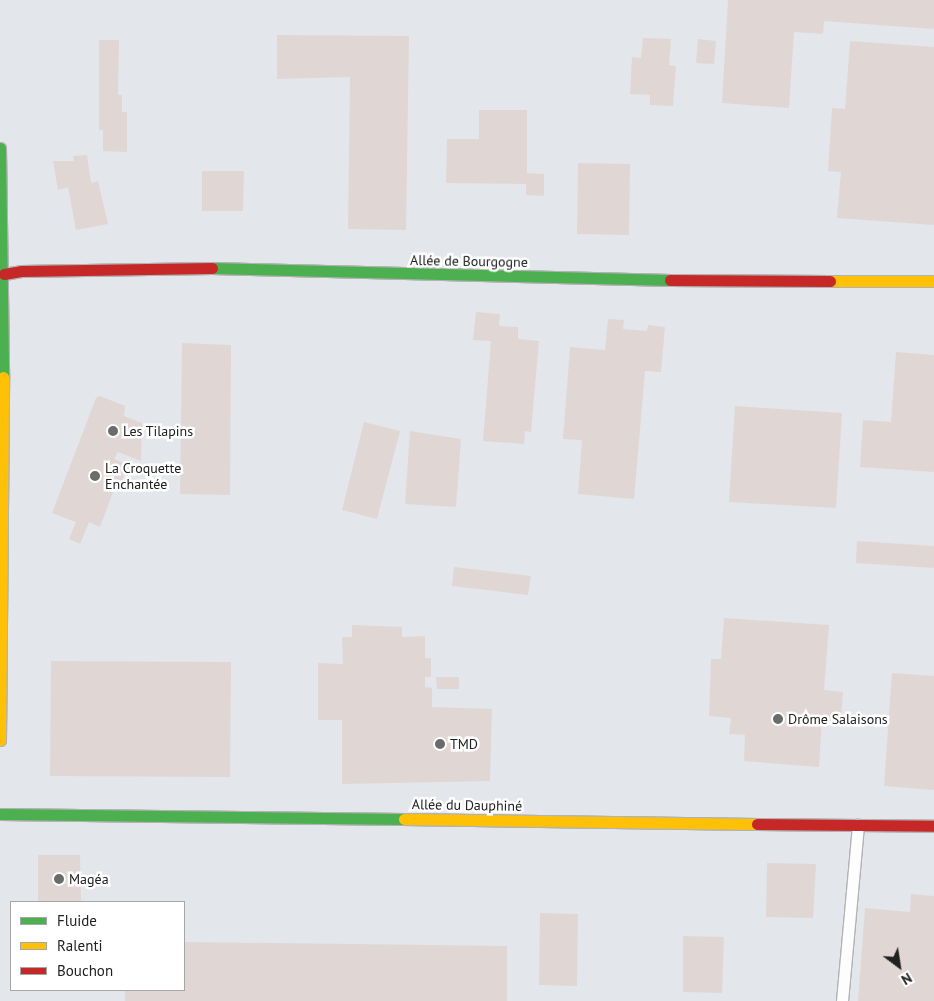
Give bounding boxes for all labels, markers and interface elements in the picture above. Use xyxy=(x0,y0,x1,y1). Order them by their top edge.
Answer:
street label: Allée de Bourgogne xyxy=(410,252,528,270)
place label: Les Tilapins xyxy=(123,423,194,439)
marker: Les Tilapins xyxy=(107,425,119,437)
place label: La Croquette Enchantée xyxy=(105,460,181,492)
marker: La Croquette Enchantée xyxy=(89,470,101,482)
place label: Drôme Salaisons xyxy=(788,711,888,727)
marker: Drôme Salaisons xyxy=(772,713,784,725)
place label: TMD xyxy=(450,736,478,752)
marker: TMD xyxy=(434,738,446,750)
street label: Allée du Dauphiné xyxy=(412,796,522,814)
place label: Magéa xyxy=(69,871,109,887)
marker: Magéa xyxy=(53,873,65,885)
legend xyxy=(10,901,185,991)
text: Fluide xyxy=(57,911,97,930)
text: Ralenti xyxy=(57,936,103,955)
north arrow xyxy=(874,941,924,991)
text: Bouchon xyxy=(57,961,113,980)
text: N xyxy=(898,969,915,989)

